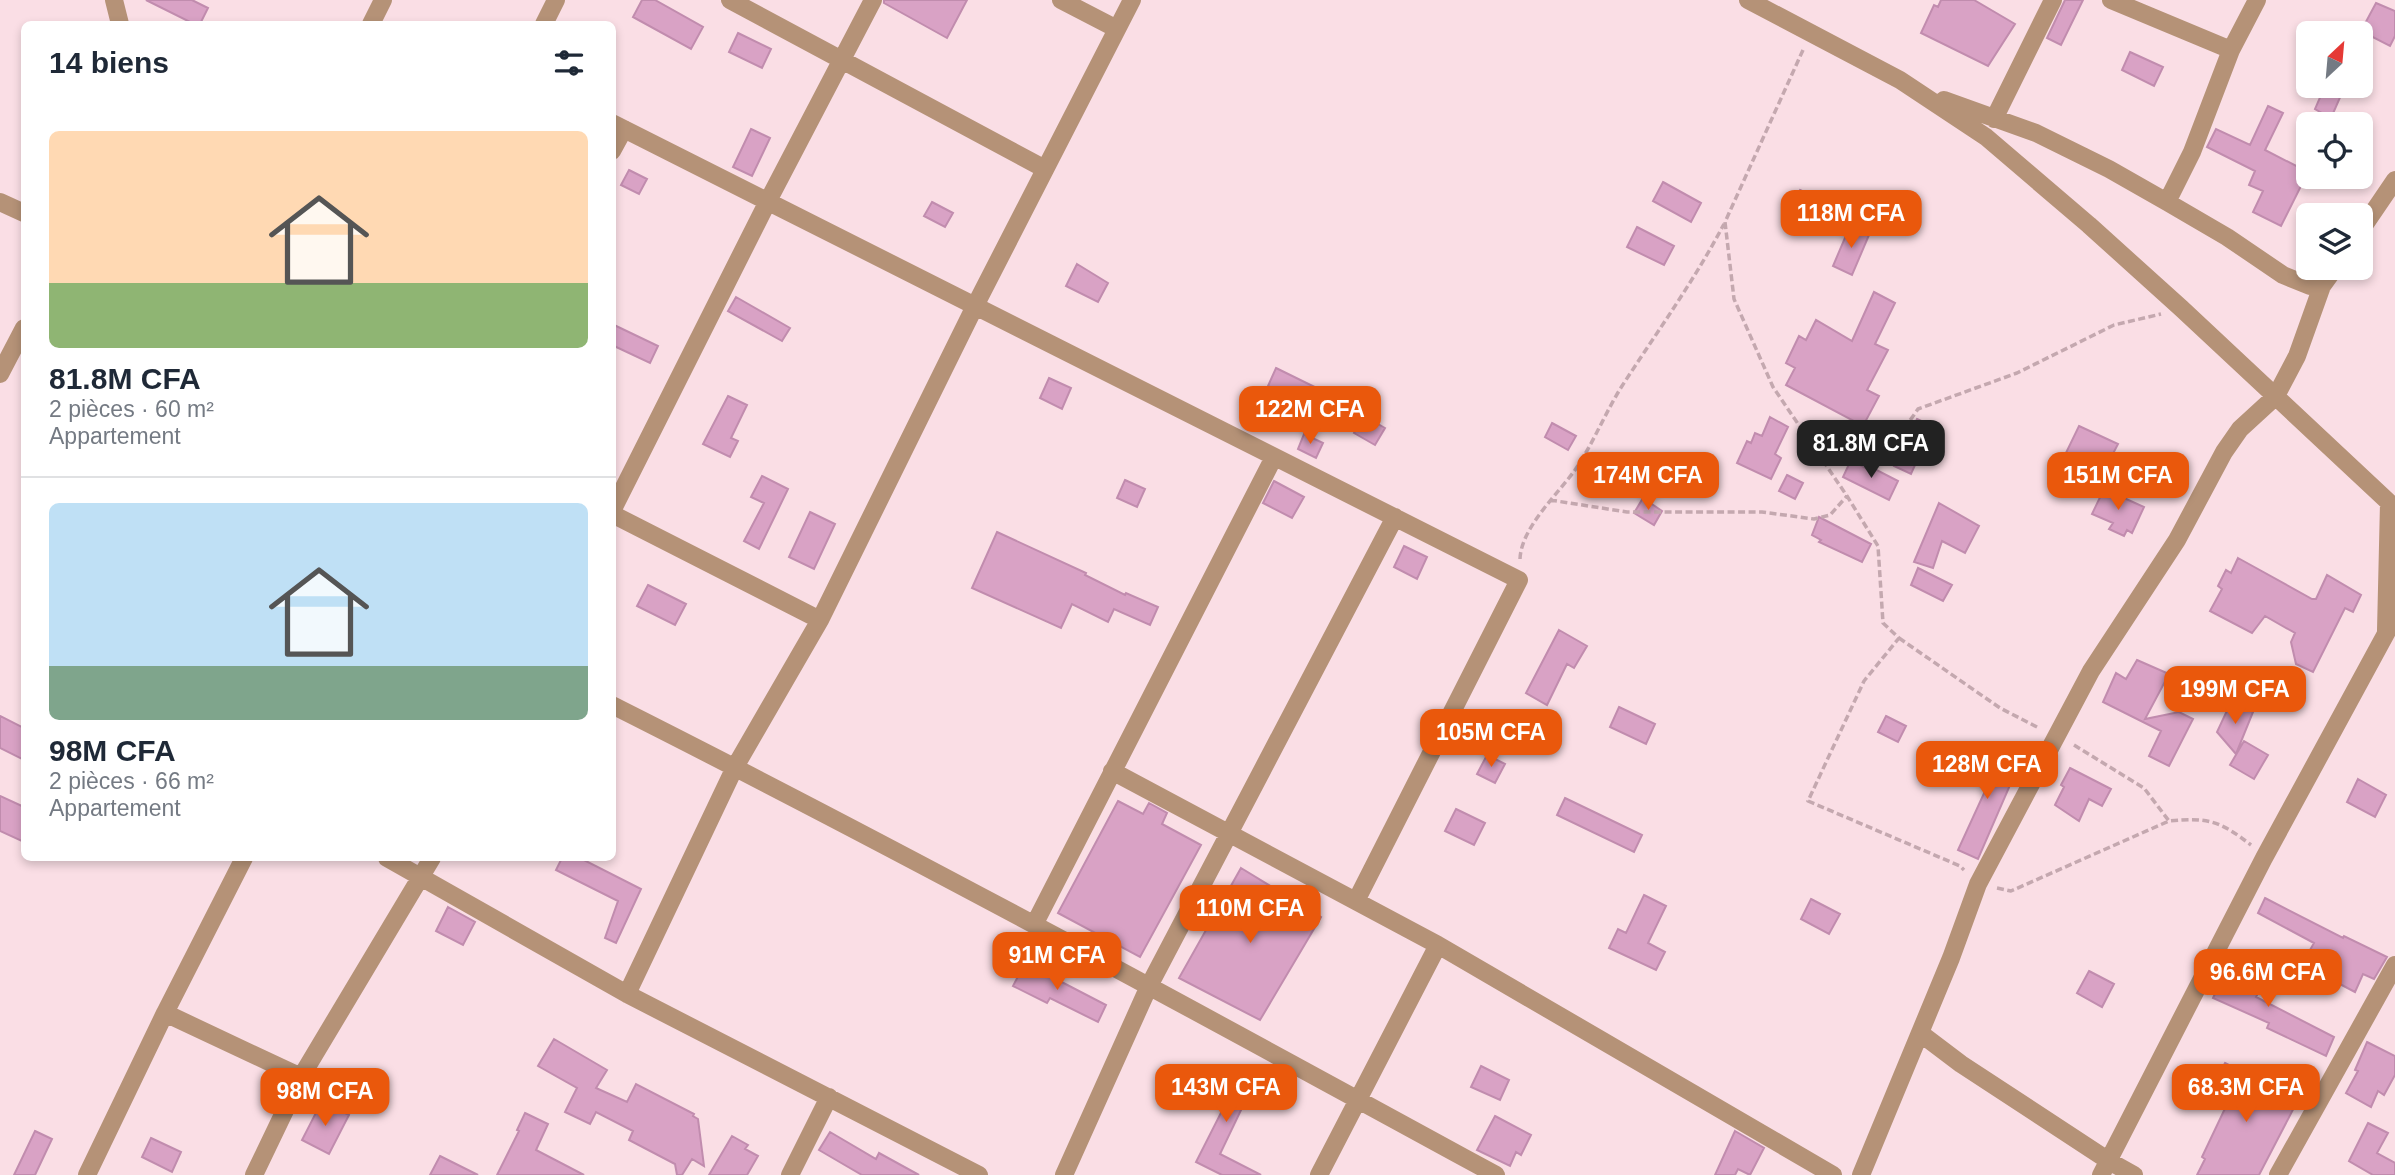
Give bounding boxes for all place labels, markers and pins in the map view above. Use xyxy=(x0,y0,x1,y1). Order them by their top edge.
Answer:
pin: 118M CFA xyxy=(1779,190,1923,250)
pin: 122M CFA xyxy=(1238,386,1382,446)
pin: 81.8M CFA xyxy=(1791,420,1951,480)
pin: 174M CFA xyxy=(1576,452,1720,512)
pin: 151M CFA xyxy=(2046,452,2190,512)
pin: 199M CFA xyxy=(2163,666,2307,726)
pin: 105M CFA xyxy=(1419,710,1563,769)
pin: 128M CFA xyxy=(1915,742,2059,801)
pin: 110M CFA xyxy=(1178,886,1322,945)
pin: 91M CFA xyxy=(992,932,1122,992)
pin: 96.6M CFA xyxy=(2188,950,2348,1009)
pin: 143M CFA xyxy=(1154,1064,1298,1124)
pin: 68.3M CFA xyxy=(2166,1064,2326,1124)
pin: 98M CFA xyxy=(260,1068,390,1128)

